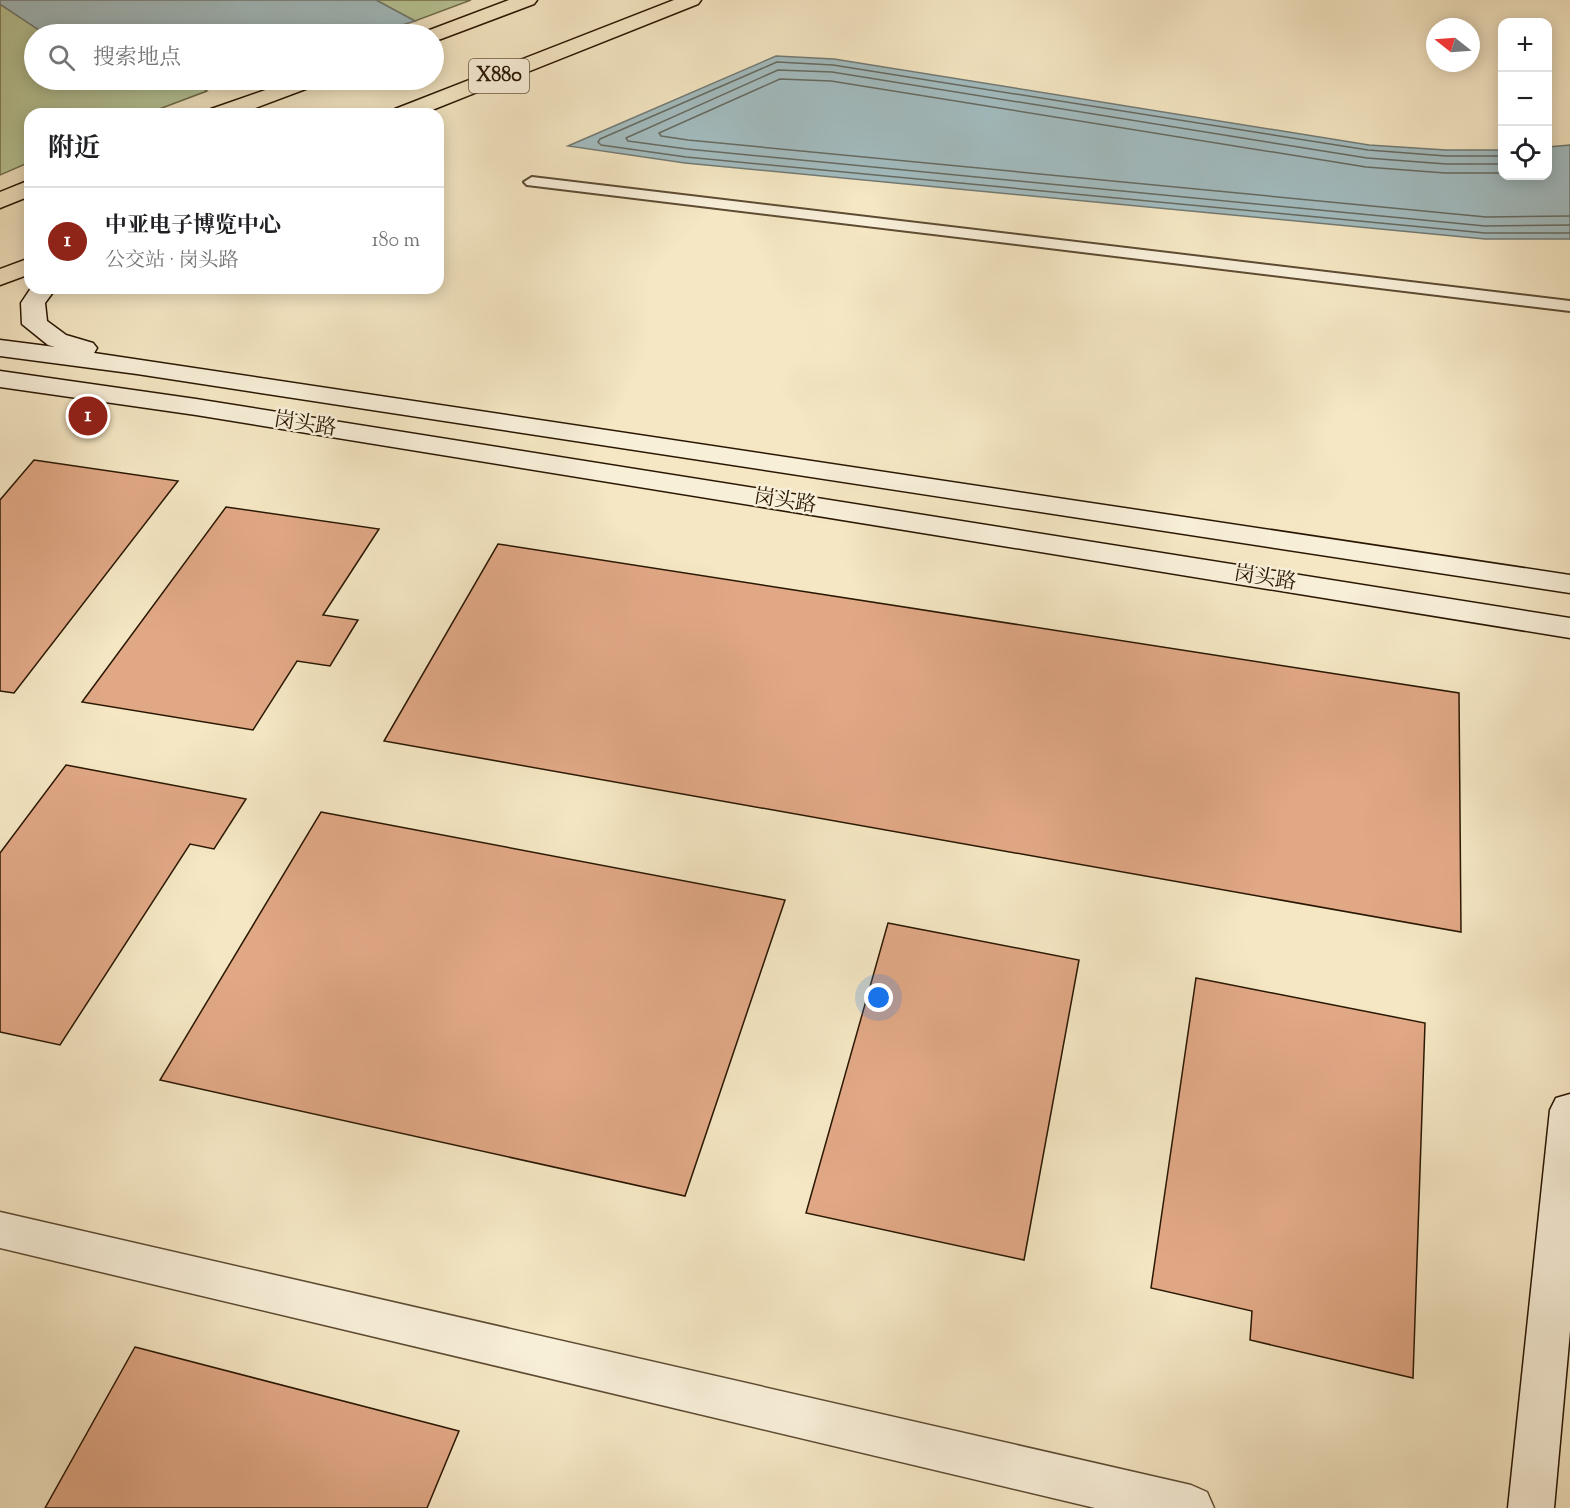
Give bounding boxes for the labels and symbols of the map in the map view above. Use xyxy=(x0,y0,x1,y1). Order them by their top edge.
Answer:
north arrow xyxy=(1426,18,1480,72)
road number: X880 xyxy=(469,59,529,93)
pin: 1 xyxy=(68,394,107,438)
street label: 岗头路 xyxy=(272,405,338,445)
street label: 岗头路 xyxy=(752,482,818,522)
street label: 岗头路 xyxy=(1232,559,1298,599)
your location xyxy=(864,983,893,1012)

